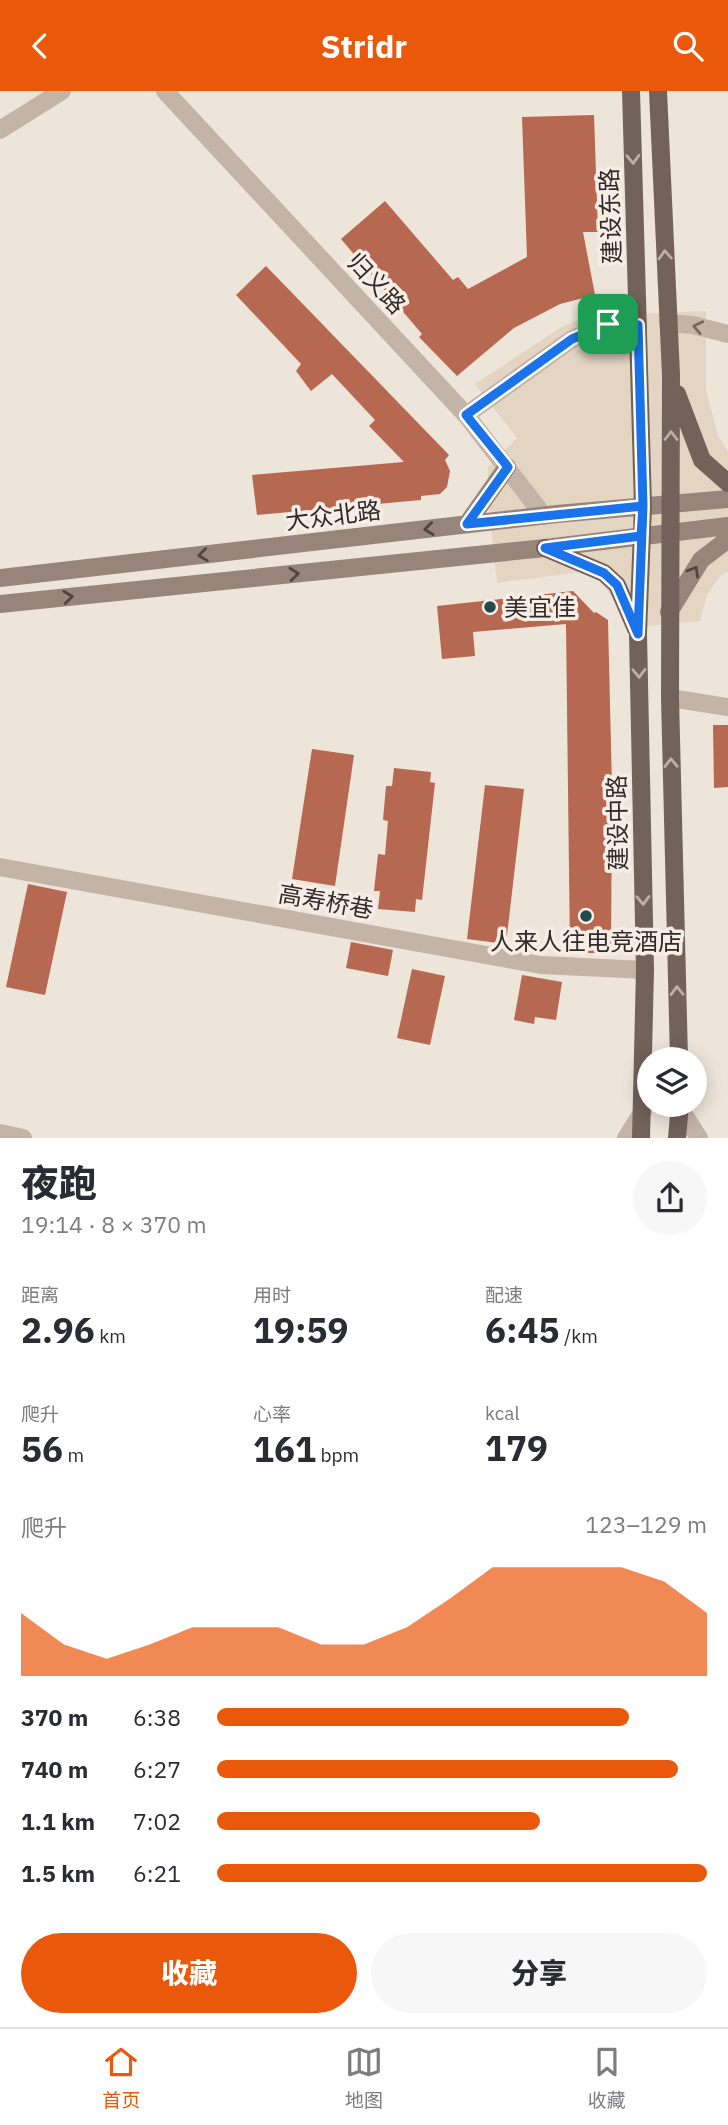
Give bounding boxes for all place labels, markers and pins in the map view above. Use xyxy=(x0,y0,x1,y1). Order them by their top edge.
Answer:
pin xyxy=(578,294,638,354)
place label: 美宜佳 xyxy=(504,591,576,623)
marker: 美宜佳 xyxy=(482,599,498,615)
marker: 人来人往电竞酒店 xyxy=(578,908,594,924)
place label: 人来人往电竞酒店 xyxy=(490,925,682,957)

